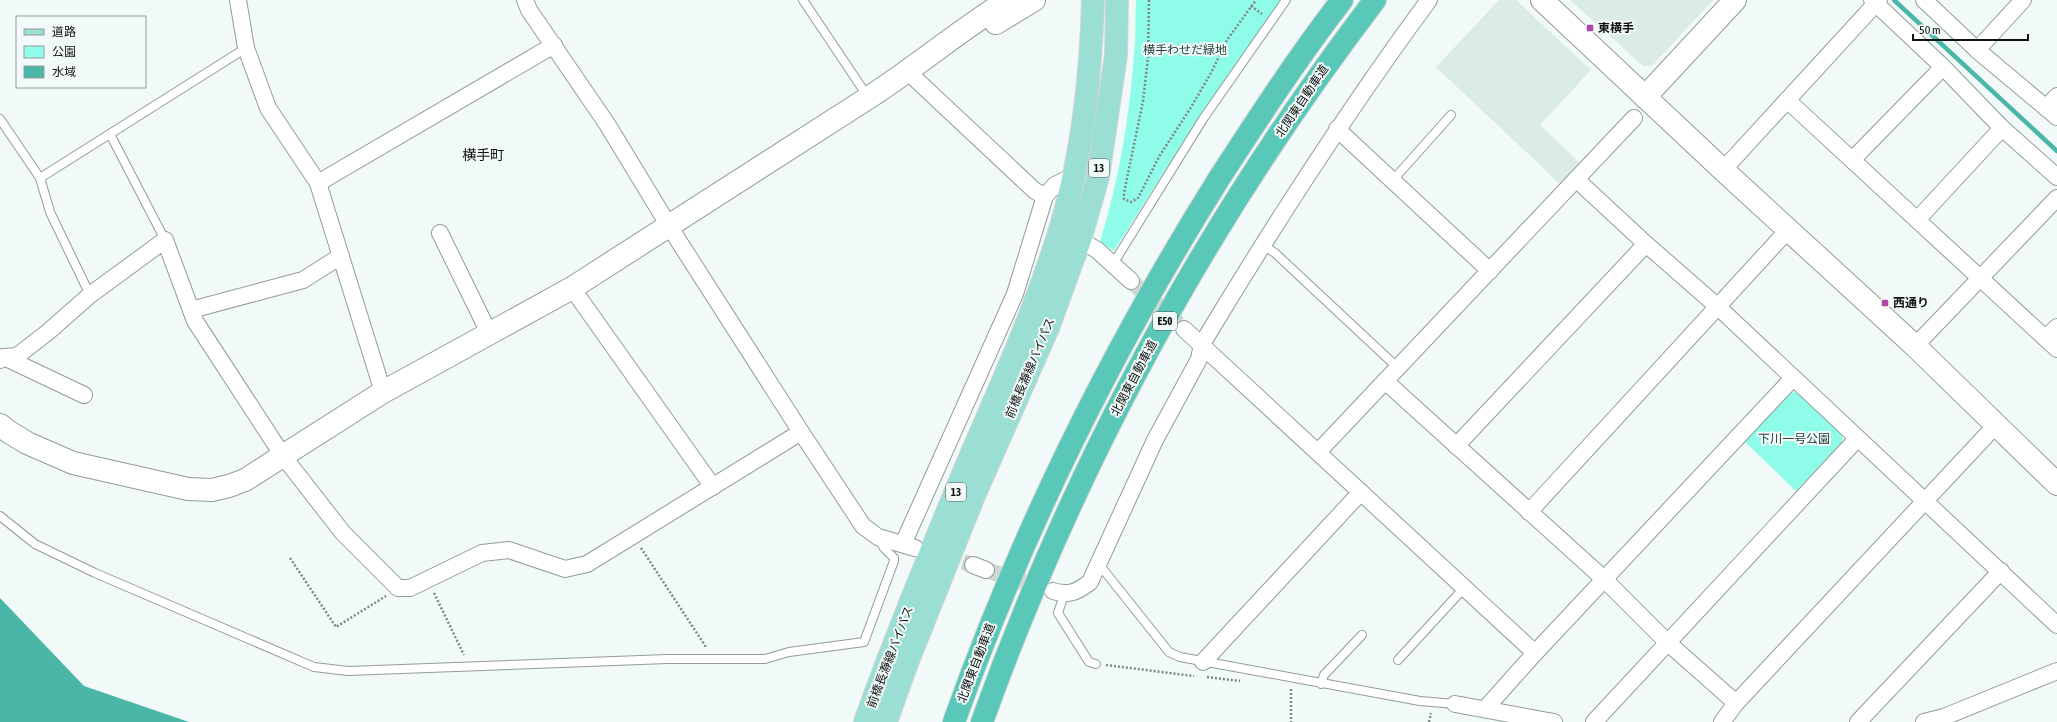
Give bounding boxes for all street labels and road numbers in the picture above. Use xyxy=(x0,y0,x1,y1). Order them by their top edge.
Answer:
street label: 北関東自動車道 xyxy=(1273,62,1331,140)
road number: 13 xyxy=(1089,159,1109,177)
road number: E50 xyxy=(1153,312,1177,330)
street label: 前橋長瀞線バイパス xyxy=(1003,316,1057,420)
street label: 北関東自動車道 xyxy=(1108,338,1160,418)
road number: 13 xyxy=(946,483,966,501)
street label: 前橋長瀞線バイパス xyxy=(864,604,916,710)
street label: 北関東自動車道 xyxy=(954,621,998,705)

